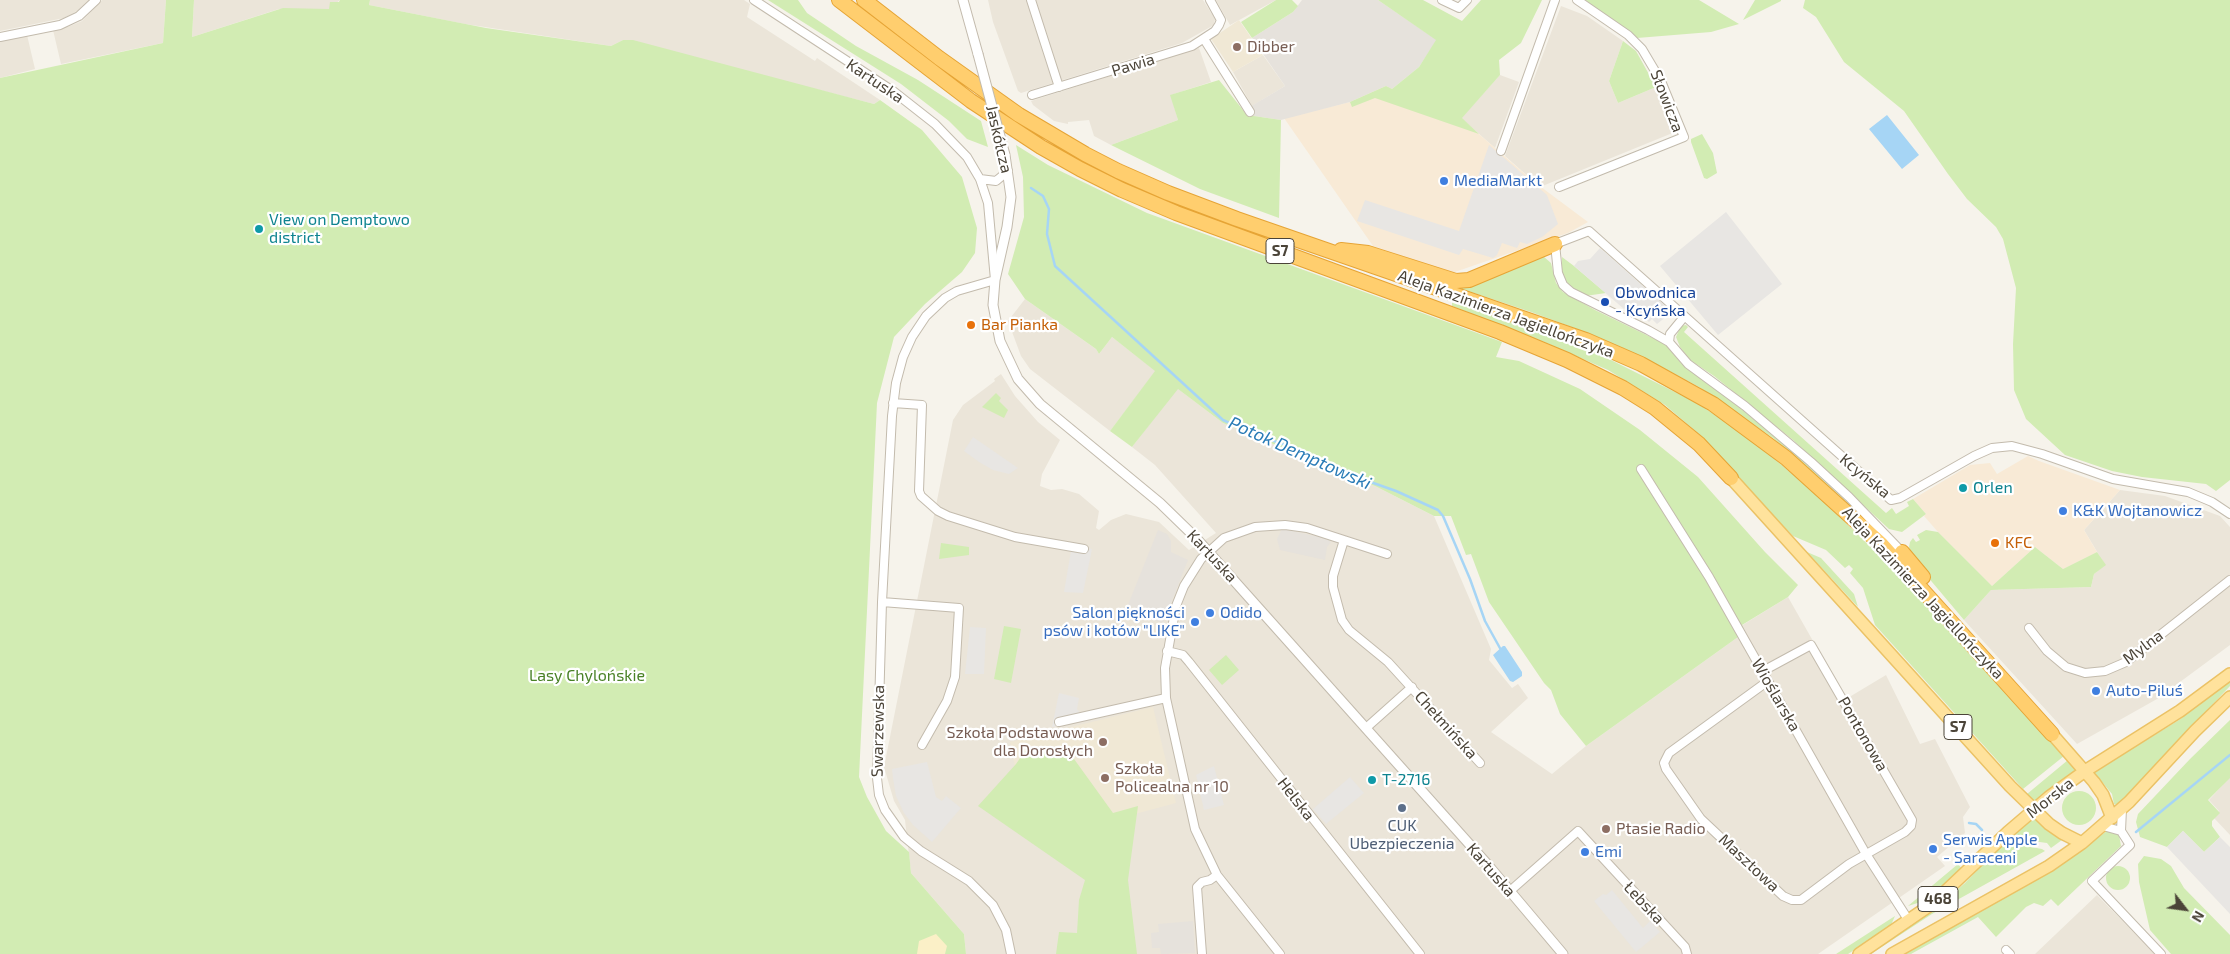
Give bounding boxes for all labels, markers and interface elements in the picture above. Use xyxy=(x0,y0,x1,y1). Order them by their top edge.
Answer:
place label: Dibber xyxy=(1247,37,1295,57)
marker: Dibber xyxy=(1231,41,1243,53)
street label: Pawia xyxy=(1109,49,1157,81)
street label: Kartuska xyxy=(843,55,907,107)
street label: Słowicza xyxy=(1646,67,1688,135)
street label: Jaskółcza xyxy=(982,103,1016,175)
place label: MediaMarkt xyxy=(1454,171,1542,191)
marker: MediaMarkt xyxy=(1438,175,1450,187)
place label: View on Demptowo district xyxy=(269,210,410,248)
marker: View on Demptowo district xyxy=(253,223,265,235)
road number: S7 xyxy=(1266,238,1294,264)
street label: Aleja Kazimierza Jagiellończyka xyxy=(1395,266,1617,362)
place label: Obwodnica - Kcyńska xyxy=(1615,283,1696,321)
marker: Obwodnica - Kcyńska xyxy=(1599,296,1611,308)
place label: Bar Pianka xyxy=(981,315,1058,335)
marker: Bar Pianka xyxy=(965,319,977,331)
water label: Potok Demptowski xyxy=(1225,412,1375,494)
street label: Kcyńska xyxy=(1836,450,1894,502)
place label: Orlen xyxy=(1973,478,2013,498)
marker: Orlen xyxy=(1957,482,1969,494)
place label: K&K Wojtanowicz xyxy=(2073,501,2202,521)
street label: Aleja Kazimierza Jagiellończyka xyxy=(1838,503,2008,683)
marker: K&K Wojtanowicz xyxy=(2057,505,2069,517)
street label: Kartuska xyxy=(1183,526,1241,586)
place label: KFC xyxy=(2005,533,2032,553)
marker: KFC xyxy=(1989,537,2001,549)
place label: Salon piękności psów i kotów "LIKE" xyxy=(1043,603,1185,641)
place label: Odido xyxy=(1220,603,1262,623)
marker: Odido xyxy=(1204,607,1216,619)
marker: Salon piękności psów i kotów "LIKE" xyxy=(1189,616,1201,628)
street label: Mylna xyxy=(2119,626,2167,668)
street label: Wioślarska xyxy=(1747,655,1805,735)
park label: Lasy Chylońskie xyxy=(529,666,645,686)
place label: Auto-Piluś xyxy=(2106,681,2183,701)
street label: Swarzewska xyxy=(868,685,888,777)
marker: Auto-Piluś xyxy=(2090,685,2102,697)
street label: Chełmińska xyxy=(1411,687,1481,763)
street label: Pontonowa xyxy=(1834,693,1892,775)
road number: S7 xyxy=(1944,714,1972,740)
place label: Szkoła Podstawowa dla Dorosłych xyxy=(947,723,1093,761)
marker: Szkoła Podstawowa dla Dorosłych xyxy=(1097,736,1109,748)
place label: Szkoła Policealna nr 10 xyxy=(1115,759,1229,797)
place label: T-2716 xyxy=(1382,770,1430,790)
marker: Szkoła Policealna nr 10 xyxy=(1099,772,1111,784)
street label: Helska xyxy=(1273,774,1319,824)
marker: T-2716 xyxy=(1366,774,1378,786)
street label: Morska xyxy=(2023,774,2077,822)
marker: CUK Ubezpieczenia xyxy=(1396,802,1408,814)
place label: CUK Ubezpieczenia xyxy=(1350,816,1454,854)
place label: Ptasie Radio xyxy=(1616,819,1705,839)
marker: Ptasie Radio xyxy=(1600,823,1612,835)
street label: Masztowa xyxy=(1715,830,1783,896)
place label: Serwis Apple - Saraceni xyxy=(1943,830,2038,868)
street label: Kartuska xyxy=(1462,839,1520,901)
place label: Emi xyxy=(1595,842,1622,862)
marker: Serwis Apple - Saraceni xyxy=(1927,843,1939,855)
marker: Emi xyxy=(1579,846,1591,858)
street label: Łebska xyxy=(1620,878,1668,928)
north arrow xyxy=(2160,884,2210,934)
road number: 468 xyxy=(1918,886,1958,912)
text: N xyxy=(2189,908,2208,925)

